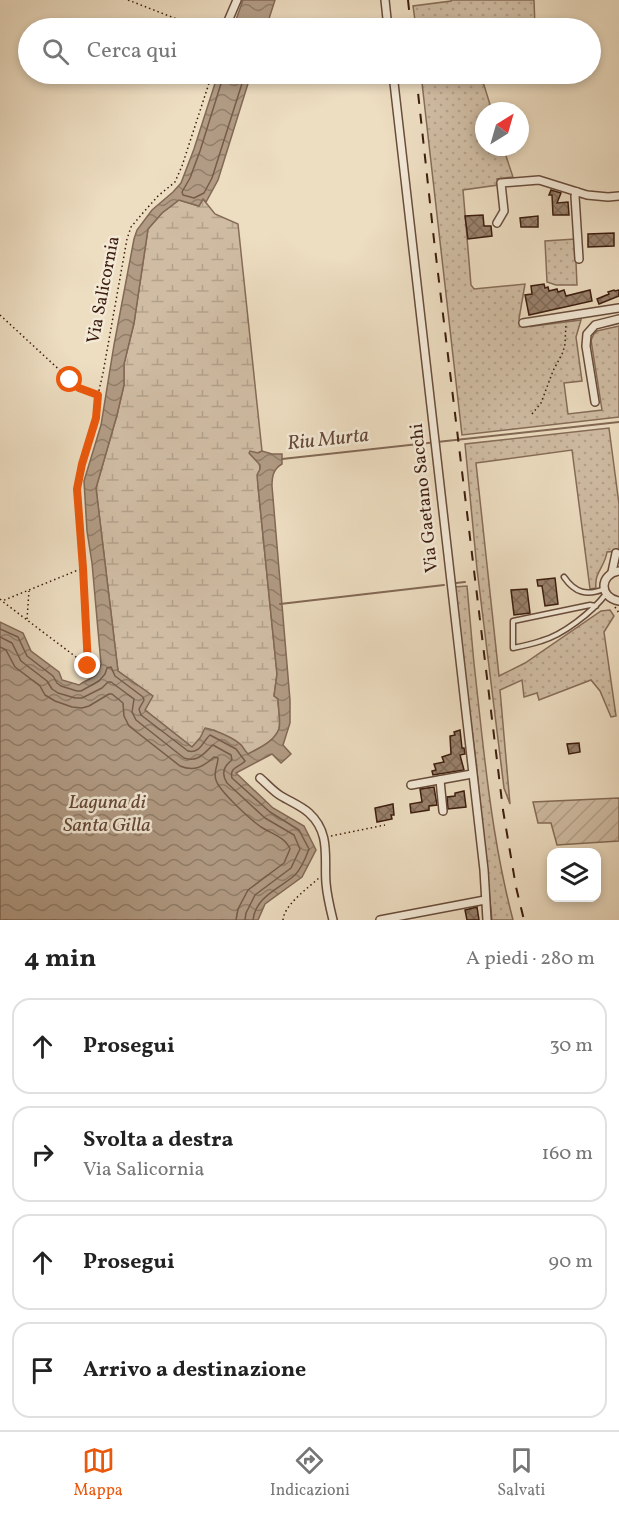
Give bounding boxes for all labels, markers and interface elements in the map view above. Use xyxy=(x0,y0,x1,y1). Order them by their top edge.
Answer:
search box xyxy=(18,18,601,84)
icon: search xyxy=(39,35,72,68)
text: Cerca qui xyxy=(87,36,177,67)
north arrow xyxy=(475,102,529,156)
street label: Via Salicornia xyxy=(81,234,127,346)
route start xyxy=(56,366,82,392)
water label: Riu Murta xyxy=(286,422,370,458)
street label: Via Gaetano Sacchi xyxy=(405,422,445,574)
route end xyxy=(74,652,100,678)
water label: Laguna di Santa Gilla xyxy=(63,789,151,840)
map controls xyxy=(547,848,601,902)
button: layers xyxy=(547,848,601,902)
text: 4 min xyxy=(24,941,96,977)
text: A piedi · 280 m xyxy=(466,945,595,973)
icon: ahead xyxy=(26,1030,59,1063)
text: Prosegui xyxy=(83,1031,175,1062)
text: 30 m xyxy=(549,1032,593,1060)
text: Svolta a destra xyxy=(83,1125,234,1156)
icon: right xyxy=(26,1138,59,1171)
text: 160 m xyxy=(541,1140,593,1168)
text: Via Salicornia xyxy=(83,1156,205,1184)
icon: ahead xyxy=(26,1246,59,1279)
text: Prosegui xyxy=(83,1247,175,1278)
text: 90 m xyxy=(549,1248,593,1276)
icon: arrive xyxy=(26,1354,59,1387)
text: Arrivo a destinazione xyxy=(83,1355,306,1386)
tab: Mappa xyxy=(74,1444,123,1502)
tab: Indicazioni xyxy=(270,1444,350,1502)
tab: Salvati xyxy=(497,1444,545,1502)

